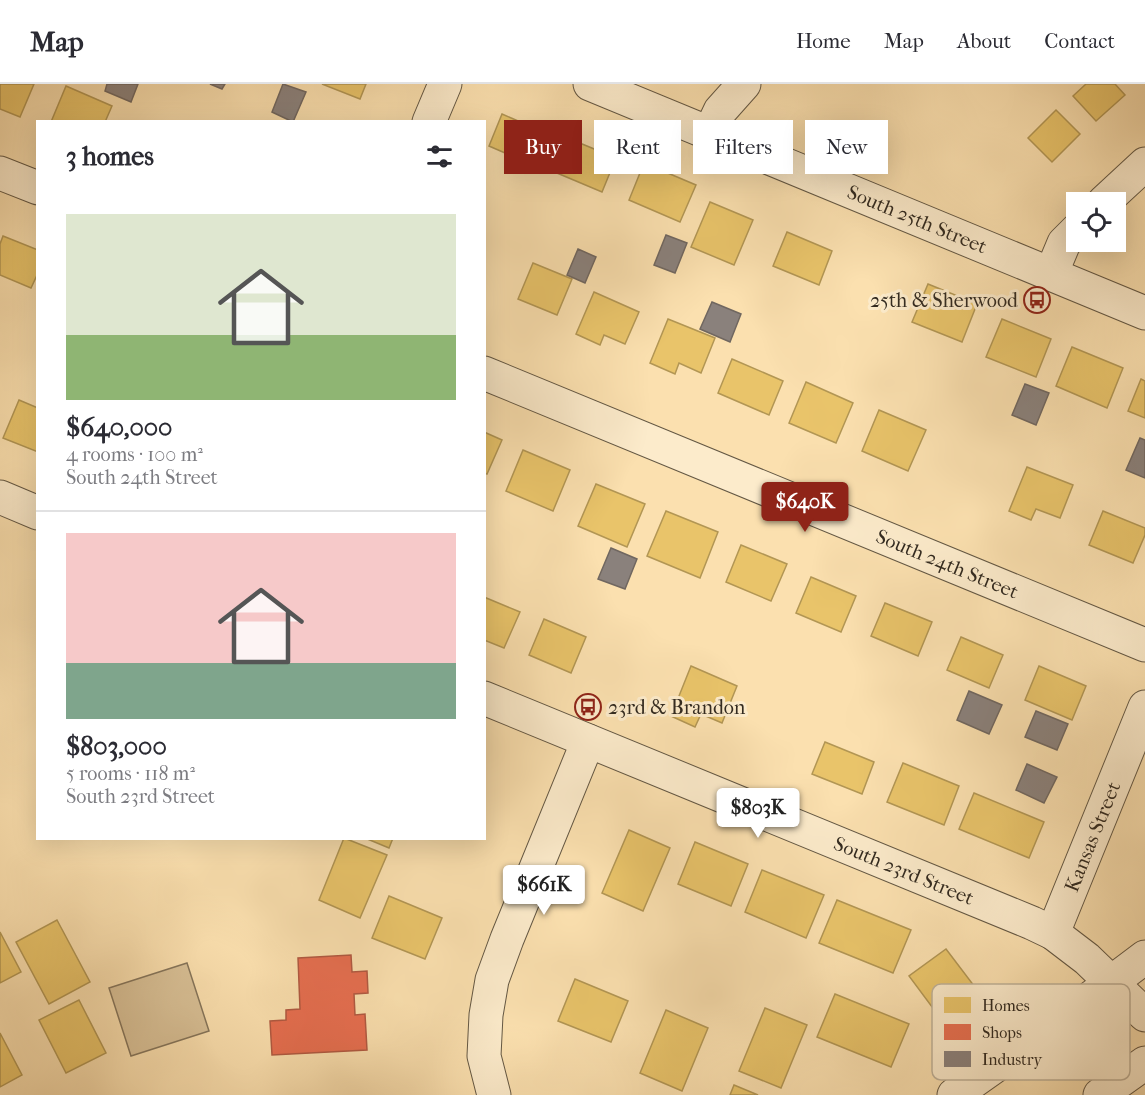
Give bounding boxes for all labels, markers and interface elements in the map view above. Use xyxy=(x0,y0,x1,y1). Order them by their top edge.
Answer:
text: Map xyxy=(30,25,84,58)
text: Home xyxy=(796,29,851,53)
text: Map xyxy=(884,29,924,53)
text: About xyxy=(957,29,1011,53)
text: Contact xyxy=(1044,29,1115,53)
chip: Buy xyxy=(504,120,582,174)
chip: Rent xyxy=(594,120,681,174)
chip: Filters xyxy=(693,120,793,174)
chip: New xyxy=(805,120,888,174)
icon: filters xyxy=(423,140,456,173)
text: 3 homes xyxy=(66,141,154,172)
street label: South 25th Street xyxy=(844,180,990,258)
map controls xyxy=(1066,192,1126,252)
button: locate xyxy=(1066,192,1126,252)
icon: home xyxy=(207,253,315,361)
bus stop icon: 25th & Sherwood xyxy=(1022,285,1052,315)
place label: 25th & Sherwood xyxy=(870,289,1019,312)
text: $640,000 xyxy=(66,412,172,443)
text: 4 rooms · 100 m² xyxy=(66,443,203,466)
text: South 24th Street xyxy=(66,466,218,489)
pin: $640K xyxy=(763,482,847,533)
text: $640K xyxy=(775,490,835,513)
street label: South 24th Street xyxy=(873,525,1022,604)
icon: home xyxy=(207,572,315,680)
bus stop icon: 23rd & Brandon xyxy=(573,692,603,722)
place label: 23rd & Brandon xyxy=(608,696,746,719)
text: $803,000 xyxy=(66,731,167,762)
text: 5 rooms · 118 m² xyxy=(66,762,195,785)
street label: Kansas Street xyxy=(1060,778,1125,895)
text: South 23rd Street xyxy=(66,785,215,808)
pin: $803K xyxy=(716,788,800,839)
text: $803K xyxy=(731,796,785,819)
street label: South 23rd Street xyxy=(830,832,977,910)
pin: $661K xyxy=(502,865,586,916)
text: $661K xyxy=(517,873,571,896)
legend xyxy=(932,984,1130,1080)
text: Homes xyxy=(982,996,1030,1015)
text: Shops xyxy=(982,1023,1022,1042)
text: Industry xyxy=(982,1050,1043,1069)

